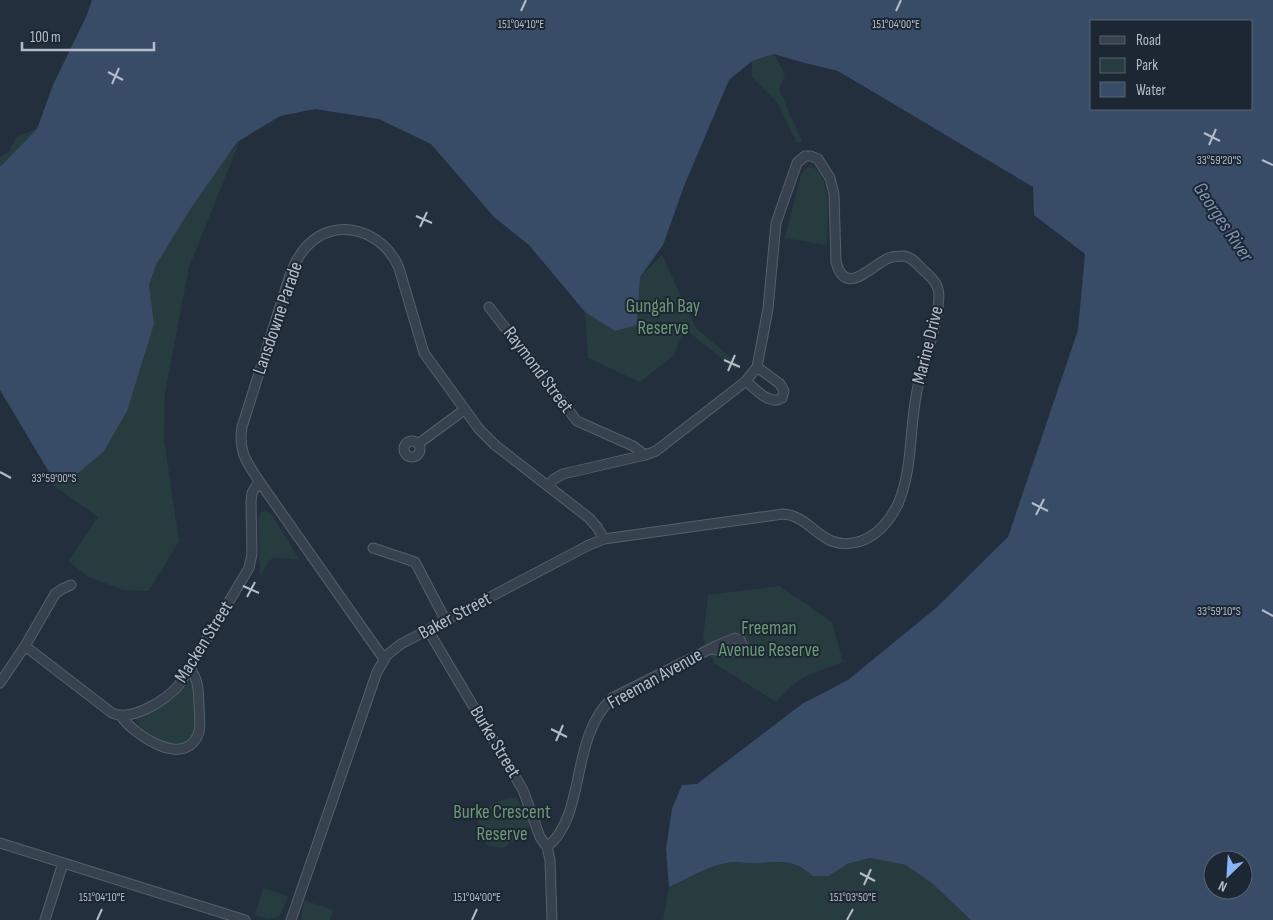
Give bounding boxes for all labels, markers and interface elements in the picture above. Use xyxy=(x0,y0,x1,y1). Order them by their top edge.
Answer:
text: 151°04'10"E xyxy=(498,17,544,32)
text: 151°04'00"E xyxy=(872,17,920,32)
scale bar xyxy=(22,20,155,52)
legend xyxy=(1090,20,1253,110)
text: 100 m xyxy=(30,28,61,47)
text: Road xyxy=(1136,31,1161,50)
text: Park xyxy=(1136,56,1158,75)
text: Water xyxy=(1136,81,1167,100)
text: 33°59'20"S xyxy=(1197,153,1241,168)
water label: Georges River xyxy=(1188,178,1259,267)
street label: Lansdowne Parade xyxy=(248,259,308,377)
park label: Gungah Bay Reserve xyxy=(626,295,701,340)
street label: Marine Drive xyxy=(907,304,949,386)
street label: Raymond Street xyxy=(498,322,578,418)
text: 33°59'00"S xyxy=(31,471,77,486)
street label: Baker Street xyxy=(415,587,495,645)
street label: Macken Street xyxy=(170,597,238,687)
text: 33°59'10"S xyxy=(1197,604,1241,619)
park label: Freeman Avenue Reserve xyxy=(718,617,819,662)
street label: Freeman Avenue xyxy=(604,644,706,714)
street label: Burke Street xyxy=(465,702,525,782)
park label: Burke Crescent Reserve xyxy=(453,801,551,846)
north arrow xyxy=(1203,850,1253,900)
text: N xyxy=(1216,877,1230,896)
text: 151°04'10"E xyxy=(79,890,125,905)
text: 151°04'00"E xyxy=(453,890,501,905)
text: 151°03'50"E xyxy=(829,890,877,905)

